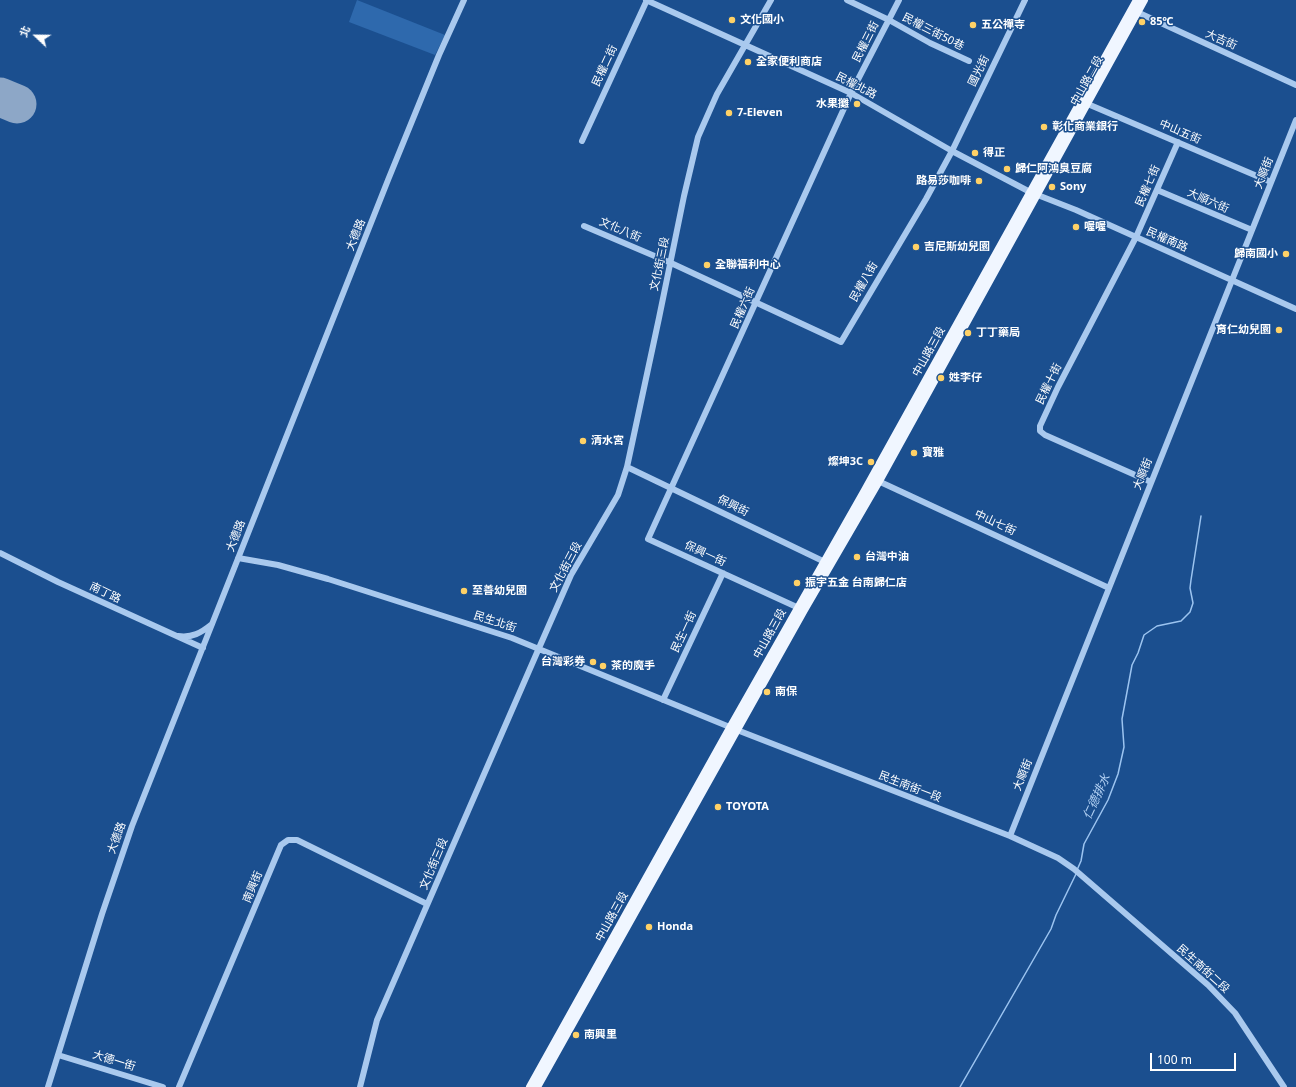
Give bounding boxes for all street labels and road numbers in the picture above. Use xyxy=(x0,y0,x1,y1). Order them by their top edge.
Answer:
street label: 民權三街50巷 xyxy=(900,11,966,53)
street label: 民權三街 xyxy=(850,19,882,65)
street label: 大吉街 xyxy=(1203,27,1239,53)
street label: 民權二街 xyxy=(590,43,620,89)
street label: 國光街 xyxy=(966,53,992,89)
street label: 中山路二段 xyxy=(1068,54,1106,108)
street label: 民權北路 xyxy=(833,70,879,102)
street label: 中山五街 xyxy=(1157,117,1203,147)
street label: 大順街 xyxy=(1252,155,1276,191)
street label: 民權七街 xyxy=(1133,163,1163,209)
street label: 大順六街 xyxy=(1185,186,1231,216)
street label: 文化八街 xyxy=(597,215,643,245)
street label: 大德路 xyxy=(344,217,368,253)
street label: 民權南路 xyxy=(1144,225,1190,255)
street label: 文化街三段 xyxy=(648,236,672,292)
street label: 民權八街 xyxy=(847,260,881,304)
street label: 民權六街 xyxy=(728,285,758,331)
street label: 中山路三段 xyxy=(910,325,948,379)
street label: 民權十街 xyxy=(1033,361,1065,407)
street label: 大順街 xyxy=(1131,456,1155,492)
street label: 保興街 xyxy=(715,493,751,519)
street label: 中山七街 xyxy=(972,508,1018,538)
street label: 大德路 xyxy=(224,518,248,554)
street label: 保興一街 xyxy=(682,539,728,569)
street label: 文化街三段 xyxy=(547,540,585,594)
street label: 南丁路 xyxy=(87,580,123,606)
street label: 中山路三段 xyxy=(751,607,789,661)
street label: 民生北街 xyxy=(472,609,518,635)
street label: 民生一街 xyxy=(669,609,699,655)
street label: 大順街 xyxy=(1011,757,1035,793)
street label: 民生南街一段 xyxy=(877,769,943,805)
street label: 大德路 xyxy=(105,820,129,856)
street label: 文化街三段 xyxy=(417,836,451,892)
street label: 南興街 xyxy=(240,869,266,905)
street label: 中山路三段 xyxy=(593,890,631,944)
street label: 民生南街二段 xyxy=(1174,942,1232,996)
street label: 大德一街 xyxy=(91,1048,137,1074)

